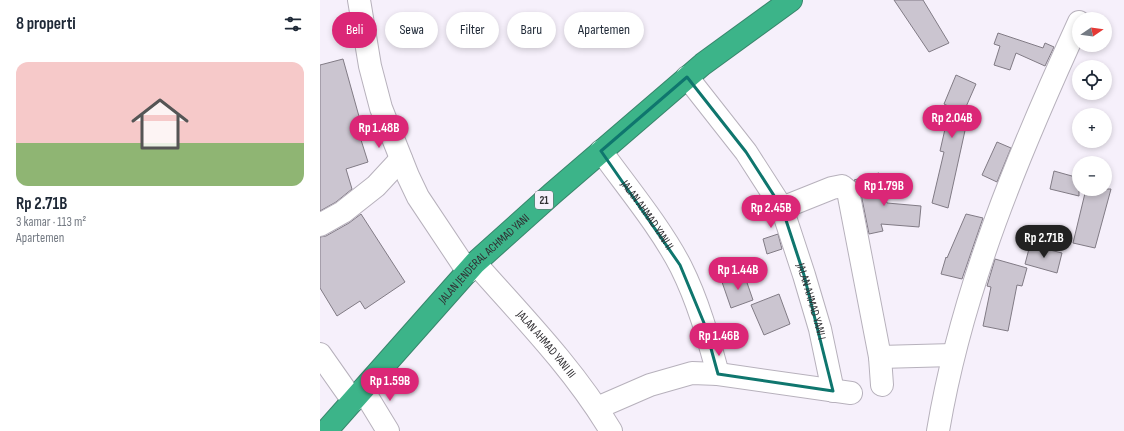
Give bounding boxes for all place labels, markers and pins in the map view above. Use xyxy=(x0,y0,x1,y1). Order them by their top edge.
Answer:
pin: Rp 2.04B xyxy=(911,105,993,139)
pin: Rp 1.48B xyxy=(338,115,420,149)
pin: Rp 1.79B xyxy=(843,173,925,207)
pin: Rp 2.45B xyxy=(730,195,812,229)
pin: Rp 2.71B xyxy=(1003,225,1085,259)
pin: Rp 1.44B xyxy=(697,257,779,291)
pin: Rp 1.46B xyxy=(678,323,760,357)
pin: Rp 1.59B xyxy=(349,368,431,402)

